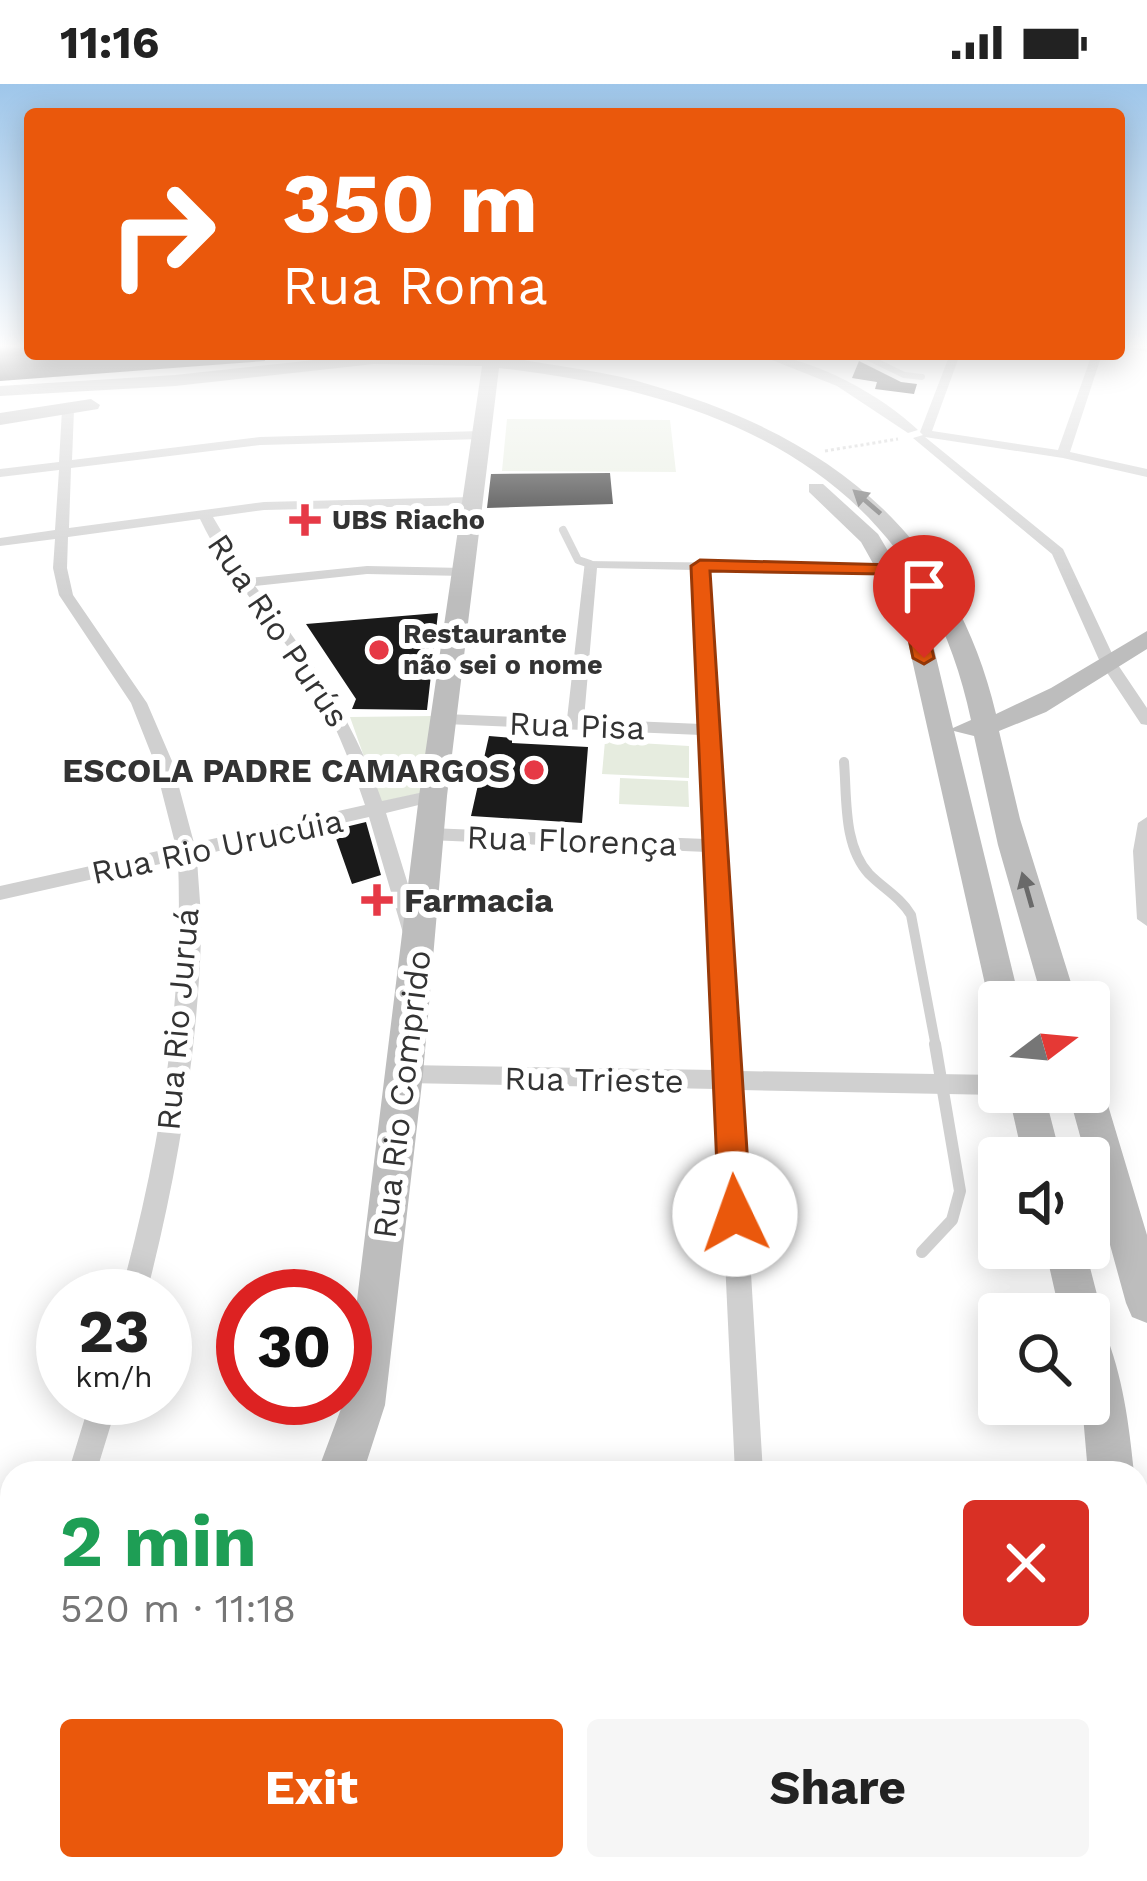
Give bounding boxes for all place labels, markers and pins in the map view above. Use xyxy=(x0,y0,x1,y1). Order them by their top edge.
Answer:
marker: UBS Riacho xyxy=(289,504,321,536)
place label: UBS Riacho xyxy=(332,504,485,536)
pin xyxy=(873,535,975,658)
place label: Restaurante não sei o nome xyxy=(403,618,603,681)
marker: Restaurante não sei o nome xyxy=(366,637,392,663)
place label: ESCOLA PADRE CAMARGOS xyxy=(62,751,510,790)
marker: ESCOLA PADRE CAMARGOS xyxy=(521,757,547,783)
place label: Farmacia xyxy=(404,881,553,920)
marker: Farmacia xyxy=(361,884,393,916)

